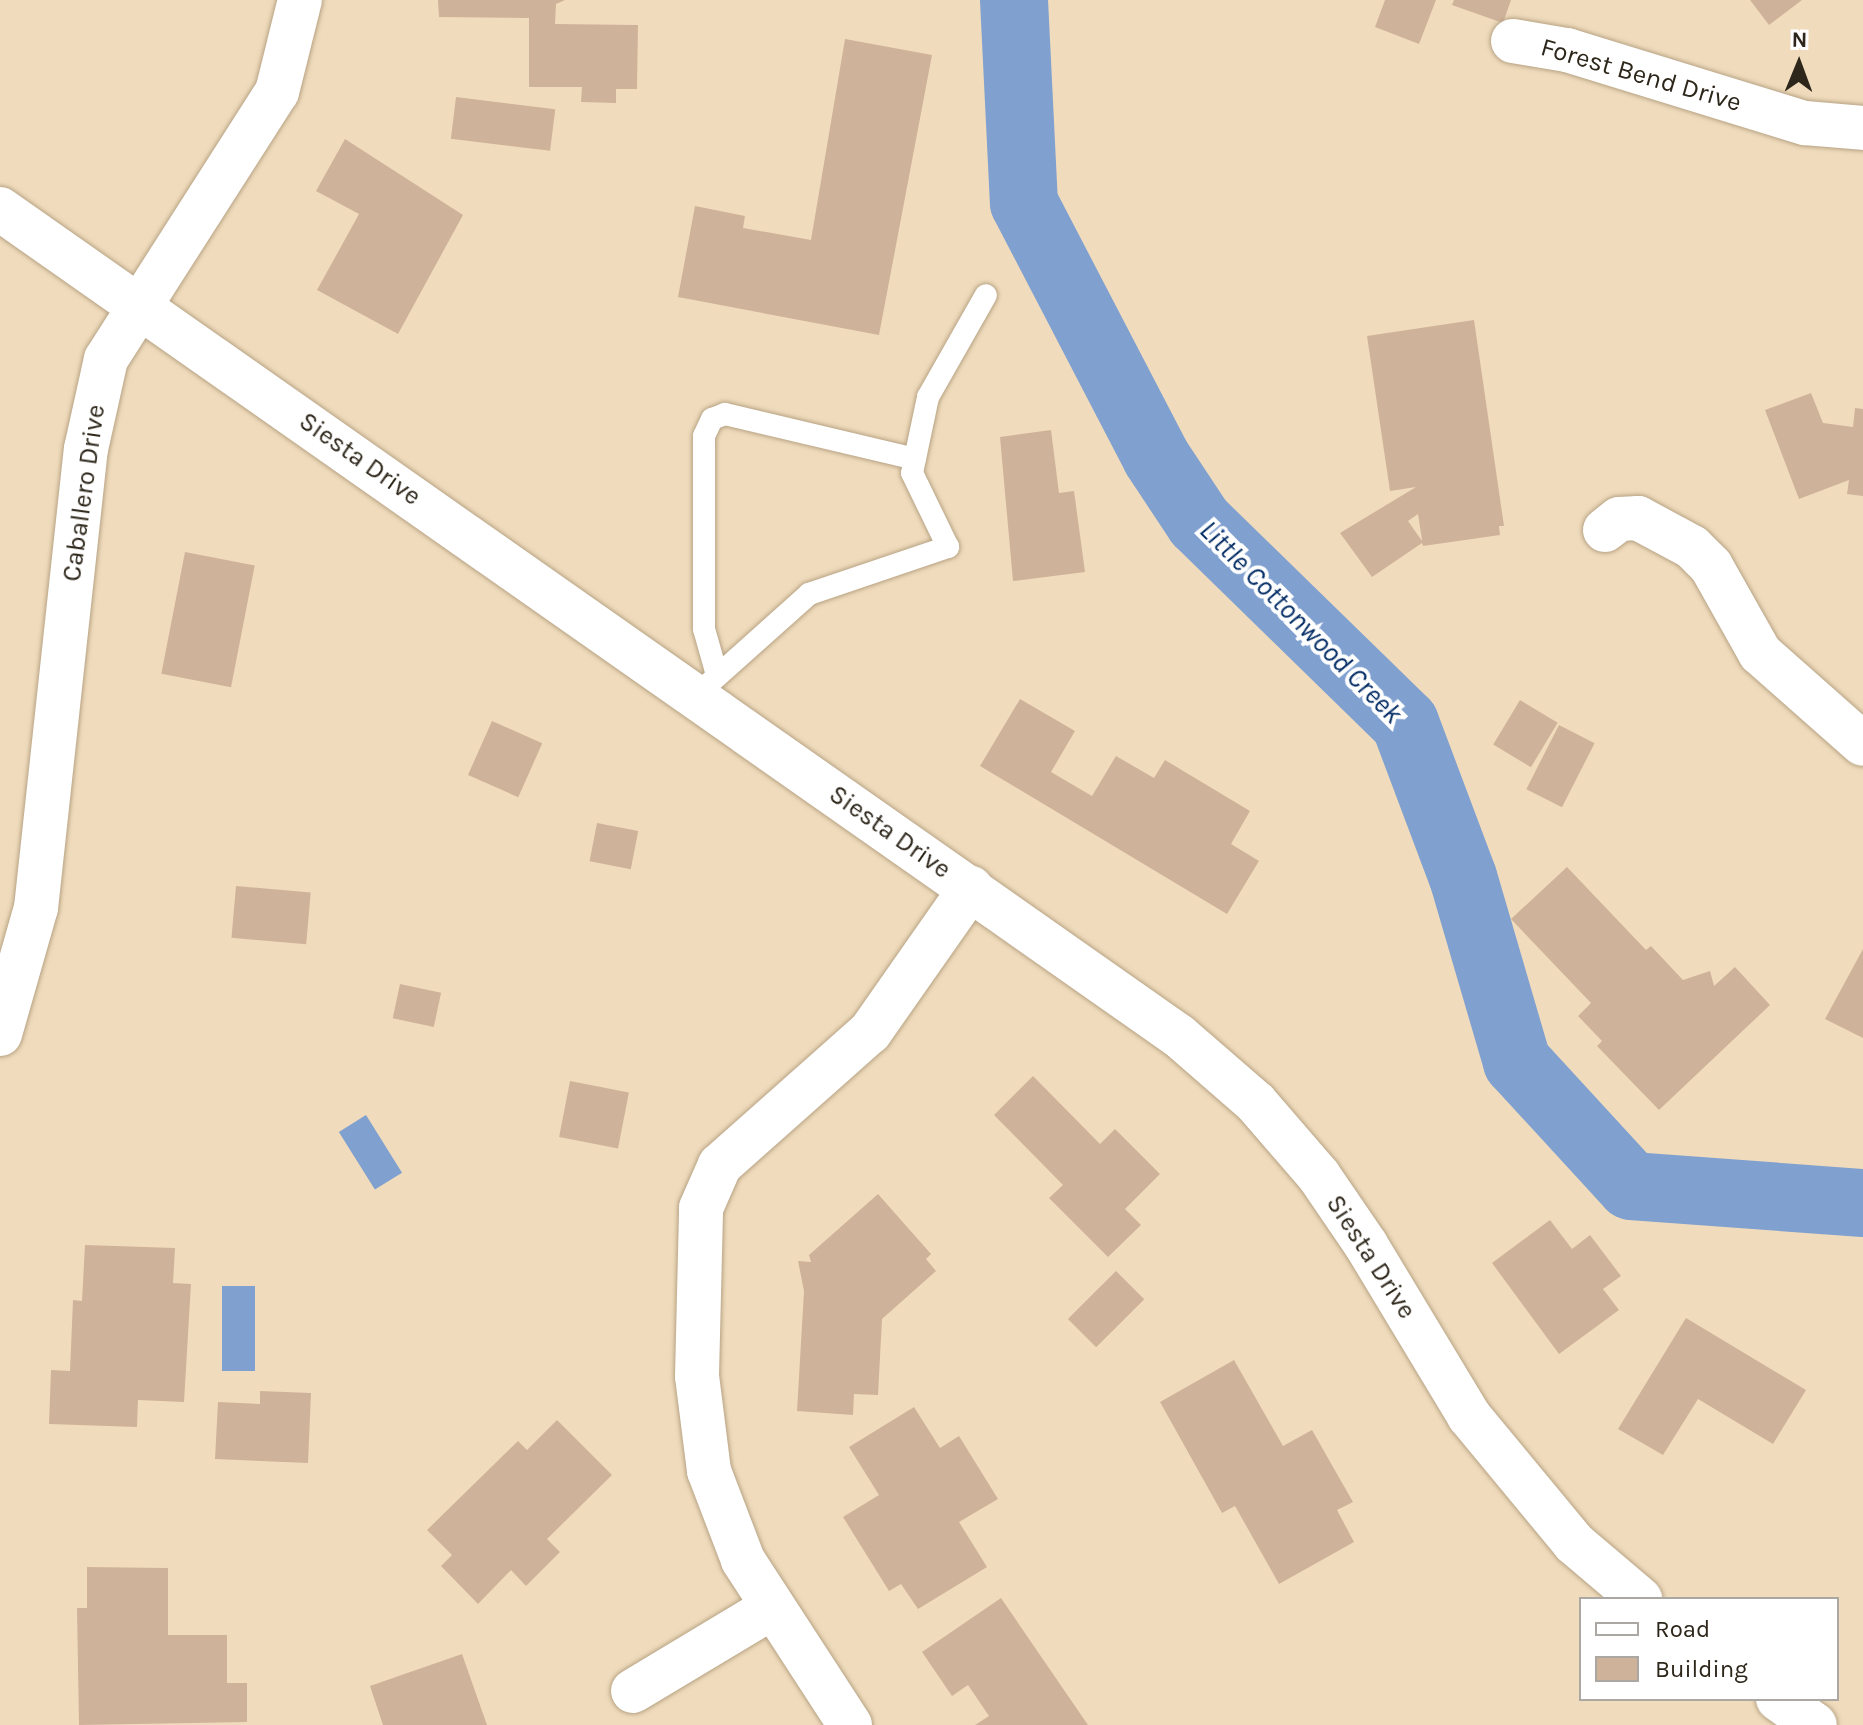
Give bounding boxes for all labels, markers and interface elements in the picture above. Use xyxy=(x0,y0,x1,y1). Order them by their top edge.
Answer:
north arrow xyxy=(1759,24,1839,104)
text: N xyxy=(1791,27,1808,53)
street label: Forest Bend Drive xyxy=(1537,31,1745,119)
street label: Caballero Drive xyxy=(56,403,112,583)
street label: Siesta Drive xyxy=(293,406,427,512)
water label: Little Cottonwood Creek xyxy=(1193,514,1409,730)
street label: Siesta Drive xyxy=(823,779,957,885)
street label: Siesta Drive xyxy=(1319,1189,1423,1325)
legend xyxy=(1579,1597,1839,1701)
text: Road xyxy=(1655,1615,1710,1643)
text: Building xyxy=(1655,1655,1748,1683)

